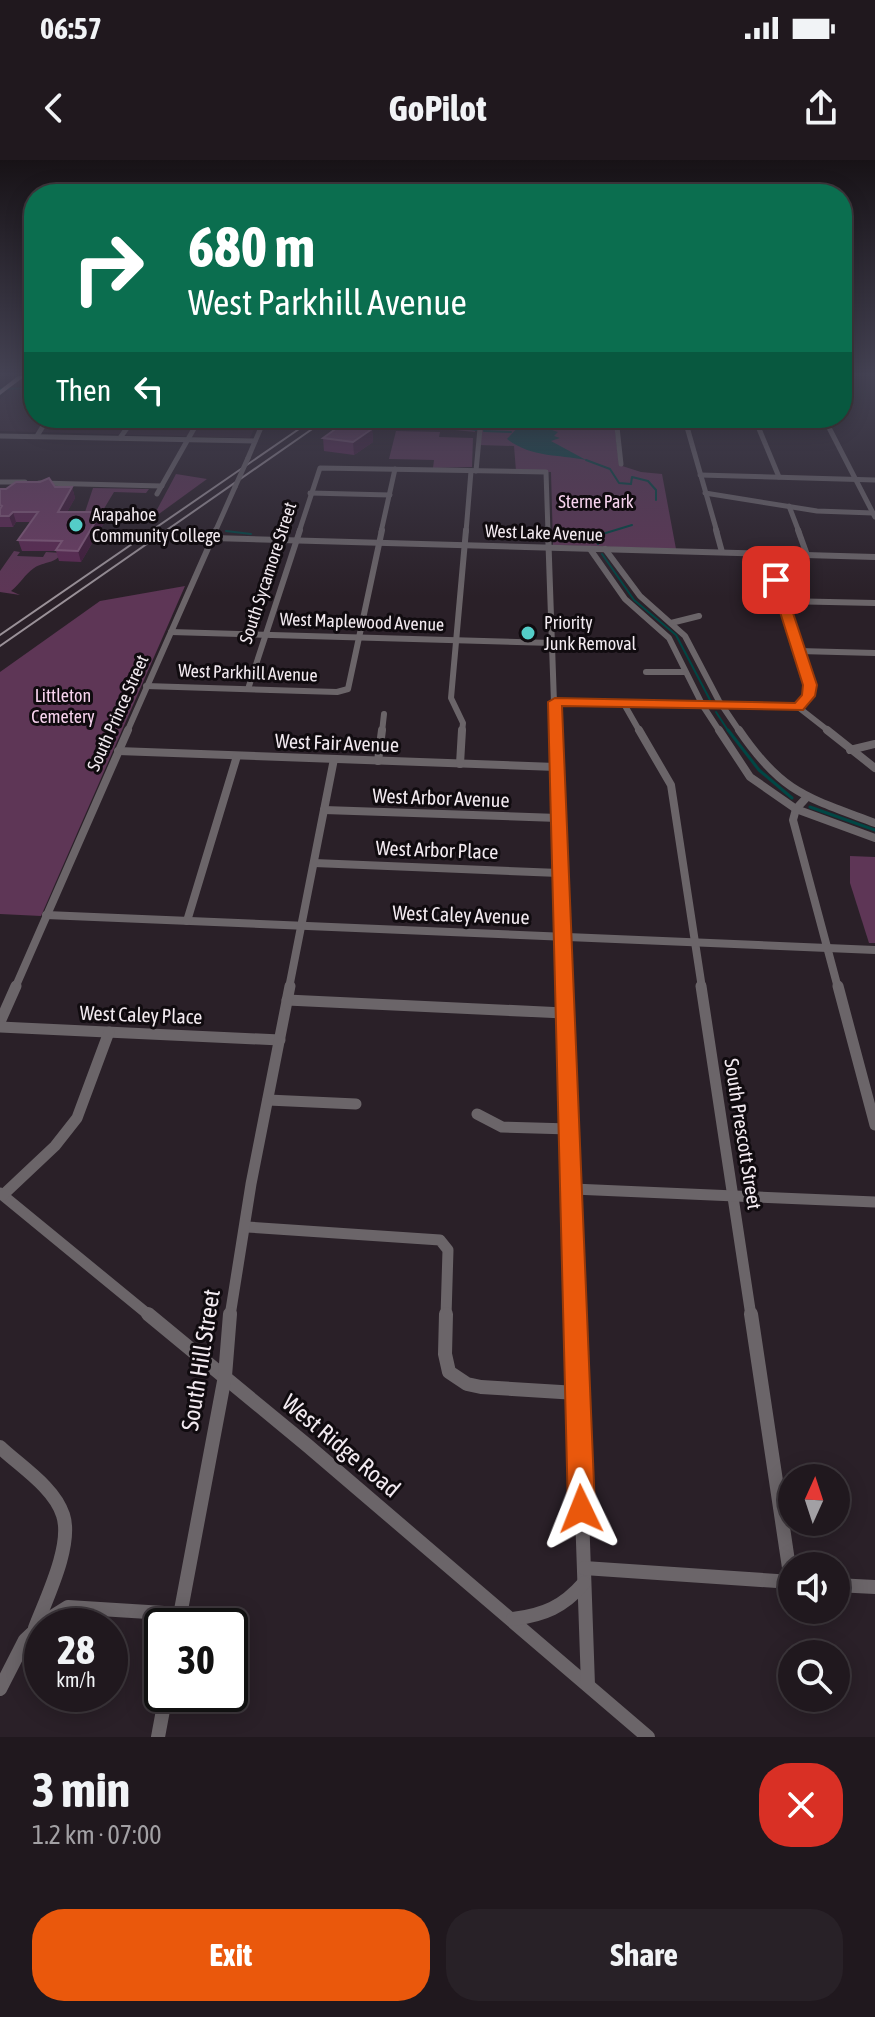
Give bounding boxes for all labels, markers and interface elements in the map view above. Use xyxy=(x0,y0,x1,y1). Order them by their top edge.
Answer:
text: 06:57 xyxy=(40,11,102,45)
icon: back xyxy=(32,86,76,130)
icon: share xyxy=(799,86,843,130)
text: GoPilot xyxy=(388,87,487,129)
text: 680 m xyxy=(188,215,315,279)
icon: right xyxy=(56,216,160,320)
text: West Parkhill Avenue xyxy=(188,281,467,323)
icon: left xyxy=(127,368,171,412)
text: Then xyxy=(56,373,111,407)
park label: Sterne Park xyxy=(558,491,634,512)
street label: South Sycamore Street xyxy=(235,499,300,646)
place label: Arapahoe Community College xyxy=(92,504,221,546)
marker: Arapahoe Community College xyxy=(67,516,85,534)
street label: West Lake Avenue xyxy=(485,520,603,545)
pin xyxy=(742,546,810,614)
icon: arrive xyxy=(754,558,798,602)
street label: West Maplewood Avenue xyxy=(279,608,445,635)
place label: Priority Junk Removal xyxy=(544,612,637,654)
marker: Priority Junk Removal xyxy=(519,624,537,642)
street label: South Prince Street xyxy=(83,651,153,774)
street label: West Parkhill Avenue xyxy=(178,660,318,685)
park label: Littleton Cemetery xyxy=(31,685,95,727)
street label: West Fair Avenue xyxy=(275,729,399,756)
street label: West Arbor Avenue xyxy=(372,784,510,811)
street label: West Arbor Place xyxy=(375,836,499,863)
street label: West Caley Avenue xyxy=(392,901,530,928)
street label: West Caley Place xyxy=(79,1001,203,1028)
street label: South Prescott Street xyxy=(720,1057,767,1211)
street label: South Hill Street xyxy=(176,1287,225,1433)
street label: West Ridge Road xyxy=(277,1389,406,1503)
north arrow xyxy=(778,1464,850,1536)
map controls xyxy=(778,1464,850,1712)
position arrow xyxy=(539,1467,623,1551)
button: sound xyxy=(778,1552,850,1624)
speed limit sign: 30 xyxy=(144,1608,248,1712)
text: 28 xyxy=(57,1627,95,1672)
button: search xyxy=(778,1640,850,1712)
text: km/h xyxy=(56,1668,96,1691)
text: 3 min xyxy=(32,1762,130,1817)
button: close xyxy=(759,1763,843,1847)
text: 1.2 km · 07:00 xyxy=(32,1820,162,1850)
button: Exit xyxy=(32,1909,430,2001)
button: Share xyxy=(446,1909,843,2001)

